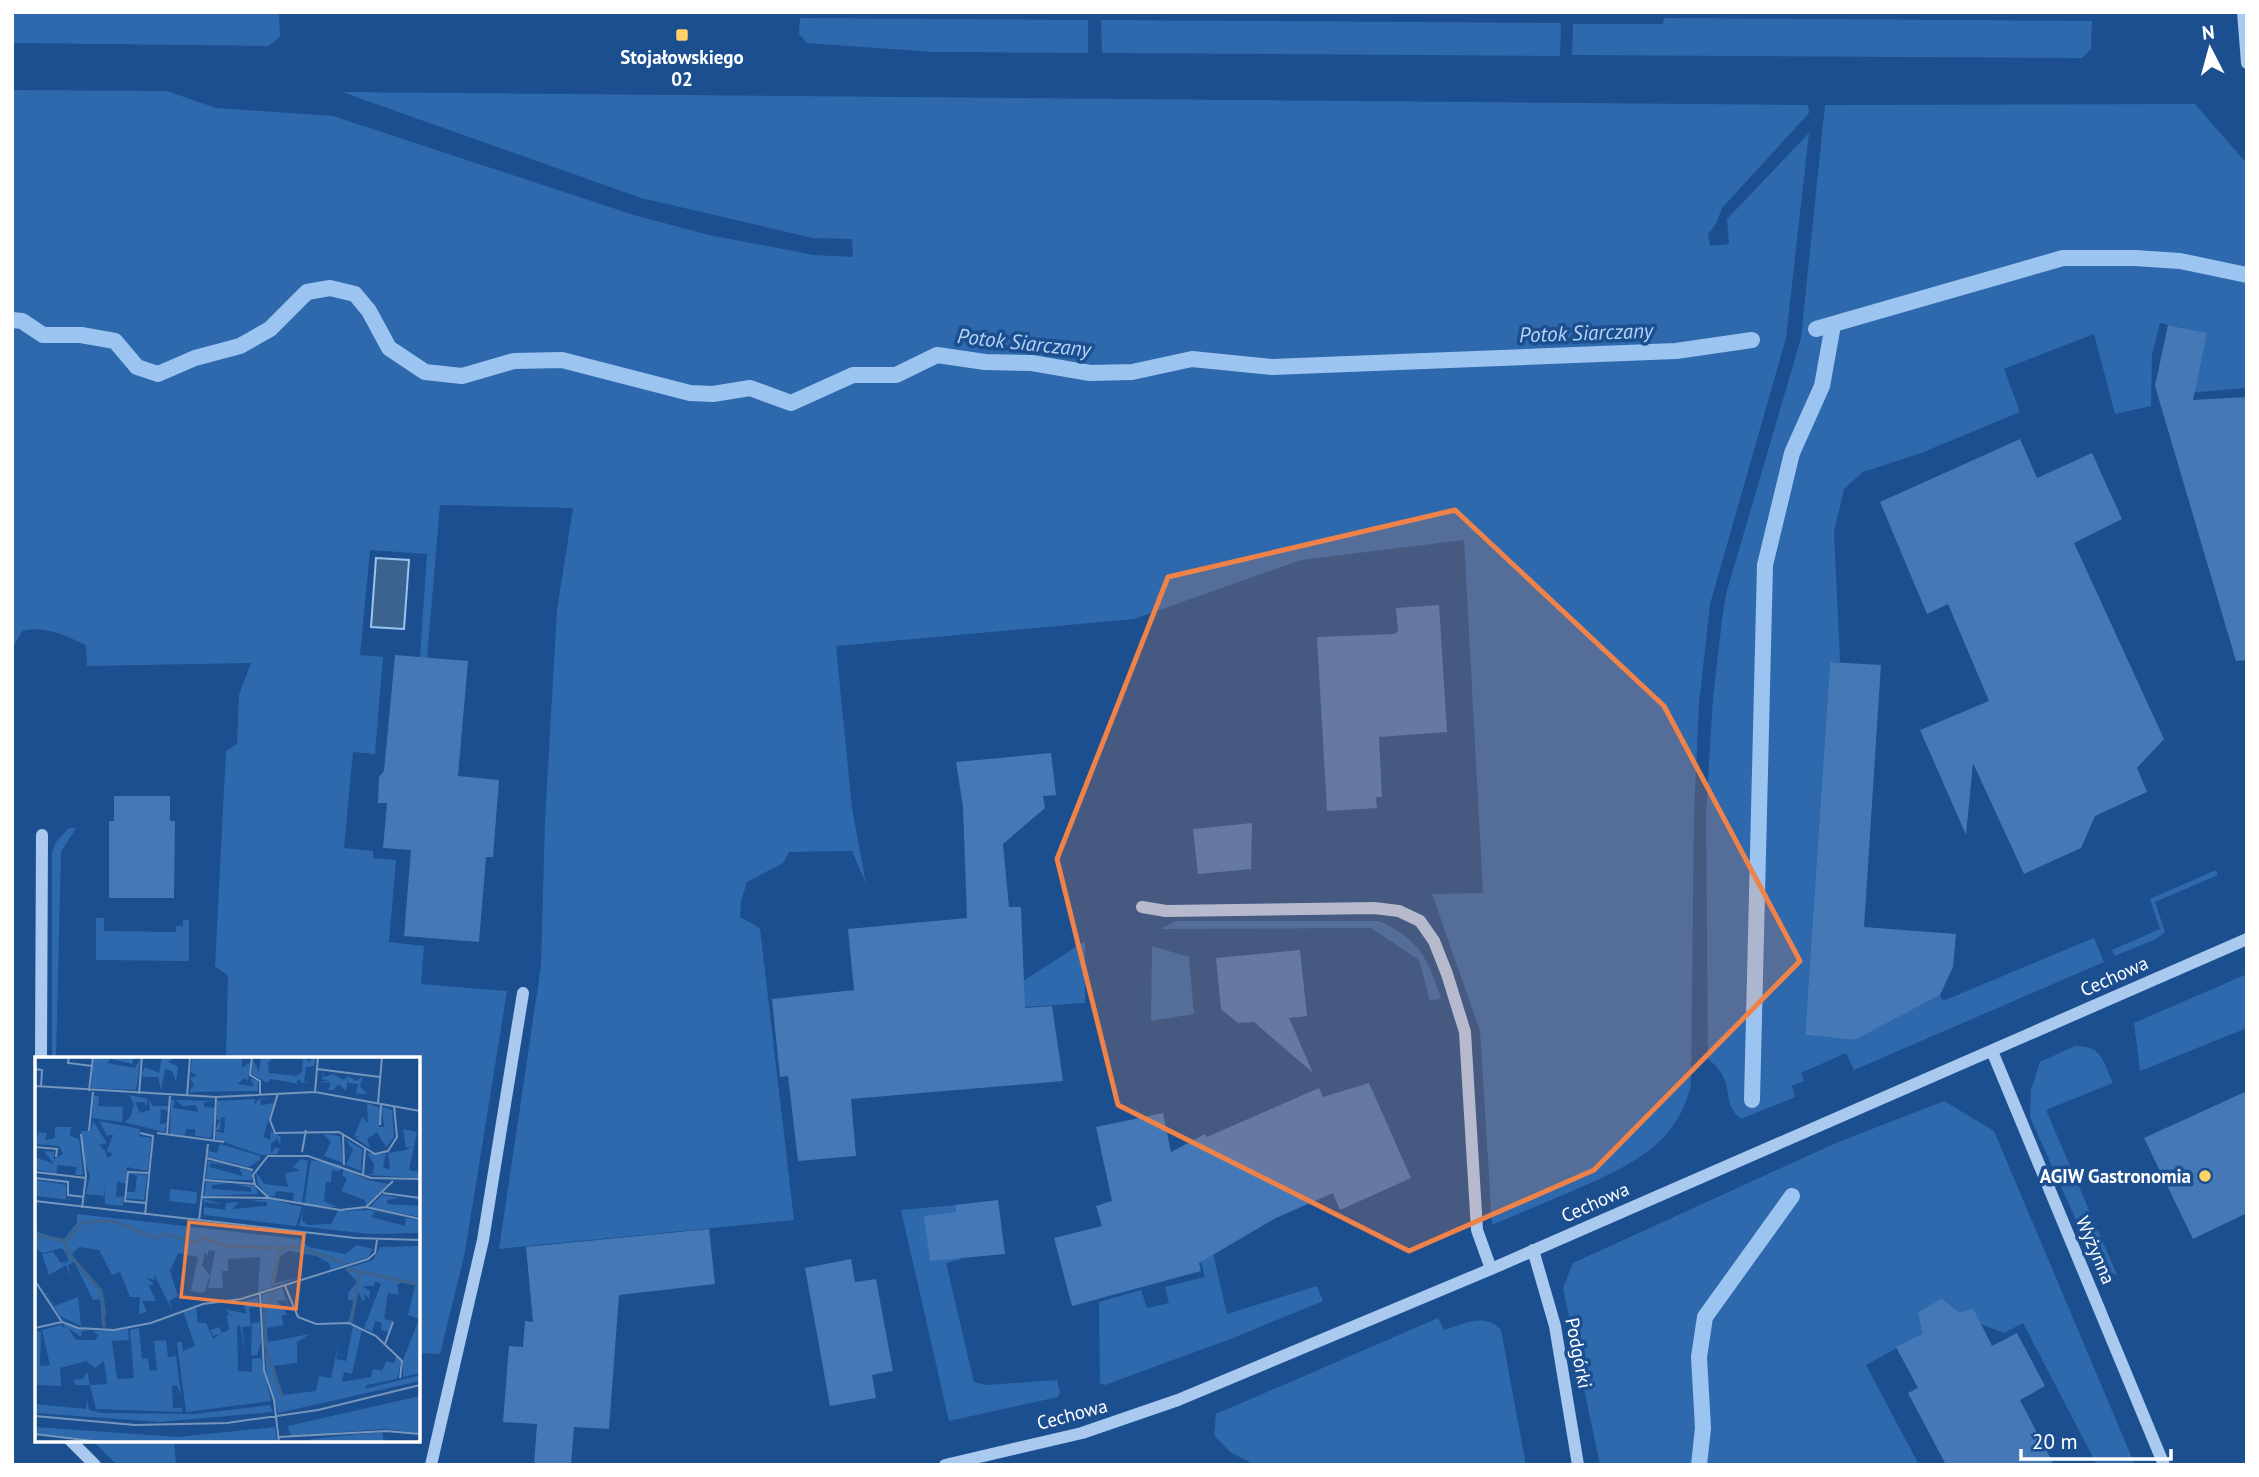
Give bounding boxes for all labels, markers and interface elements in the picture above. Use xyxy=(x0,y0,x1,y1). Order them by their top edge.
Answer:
north arrow xyxy=(2175,14,2245,84)
text: N xyxy=(2201,20,2216,45)
marker: Stojałowskiego 02 xyxy=(674,27,690,43)
place label: Stojałowskiego 02 xyxy=(620,45,744,91)
water label: Potok Siarczany xyxy=(1518,317,1655,348)
water label: Potok Siarczany xyxy=(956,322,1094,363)
street label: Cechowa xyxy=(2076,950,2152,1002)
inset map xyxy=(35,1057,420,1442)
place label: AGIW Gastronomia xyxy=(2040,1164,2191,1188)
marker: AGIW Gastronomia xyxy=(2197,1168,2213,1184)
street label: Cechowa xyxy=(1557,1176,1633,1228)
street label: Wyżynna xyxy=(2071,1212,2121,1288)
street label: Podgórki xyxy=(1560,1316,1598,1390)
street label: Cechowa xyxy=(1034,1393,1110,1435)
scale bar xyxy=(2021,1418,2172,1462)
text: 20 m xyxy=(2032,1428,2078,1455)

